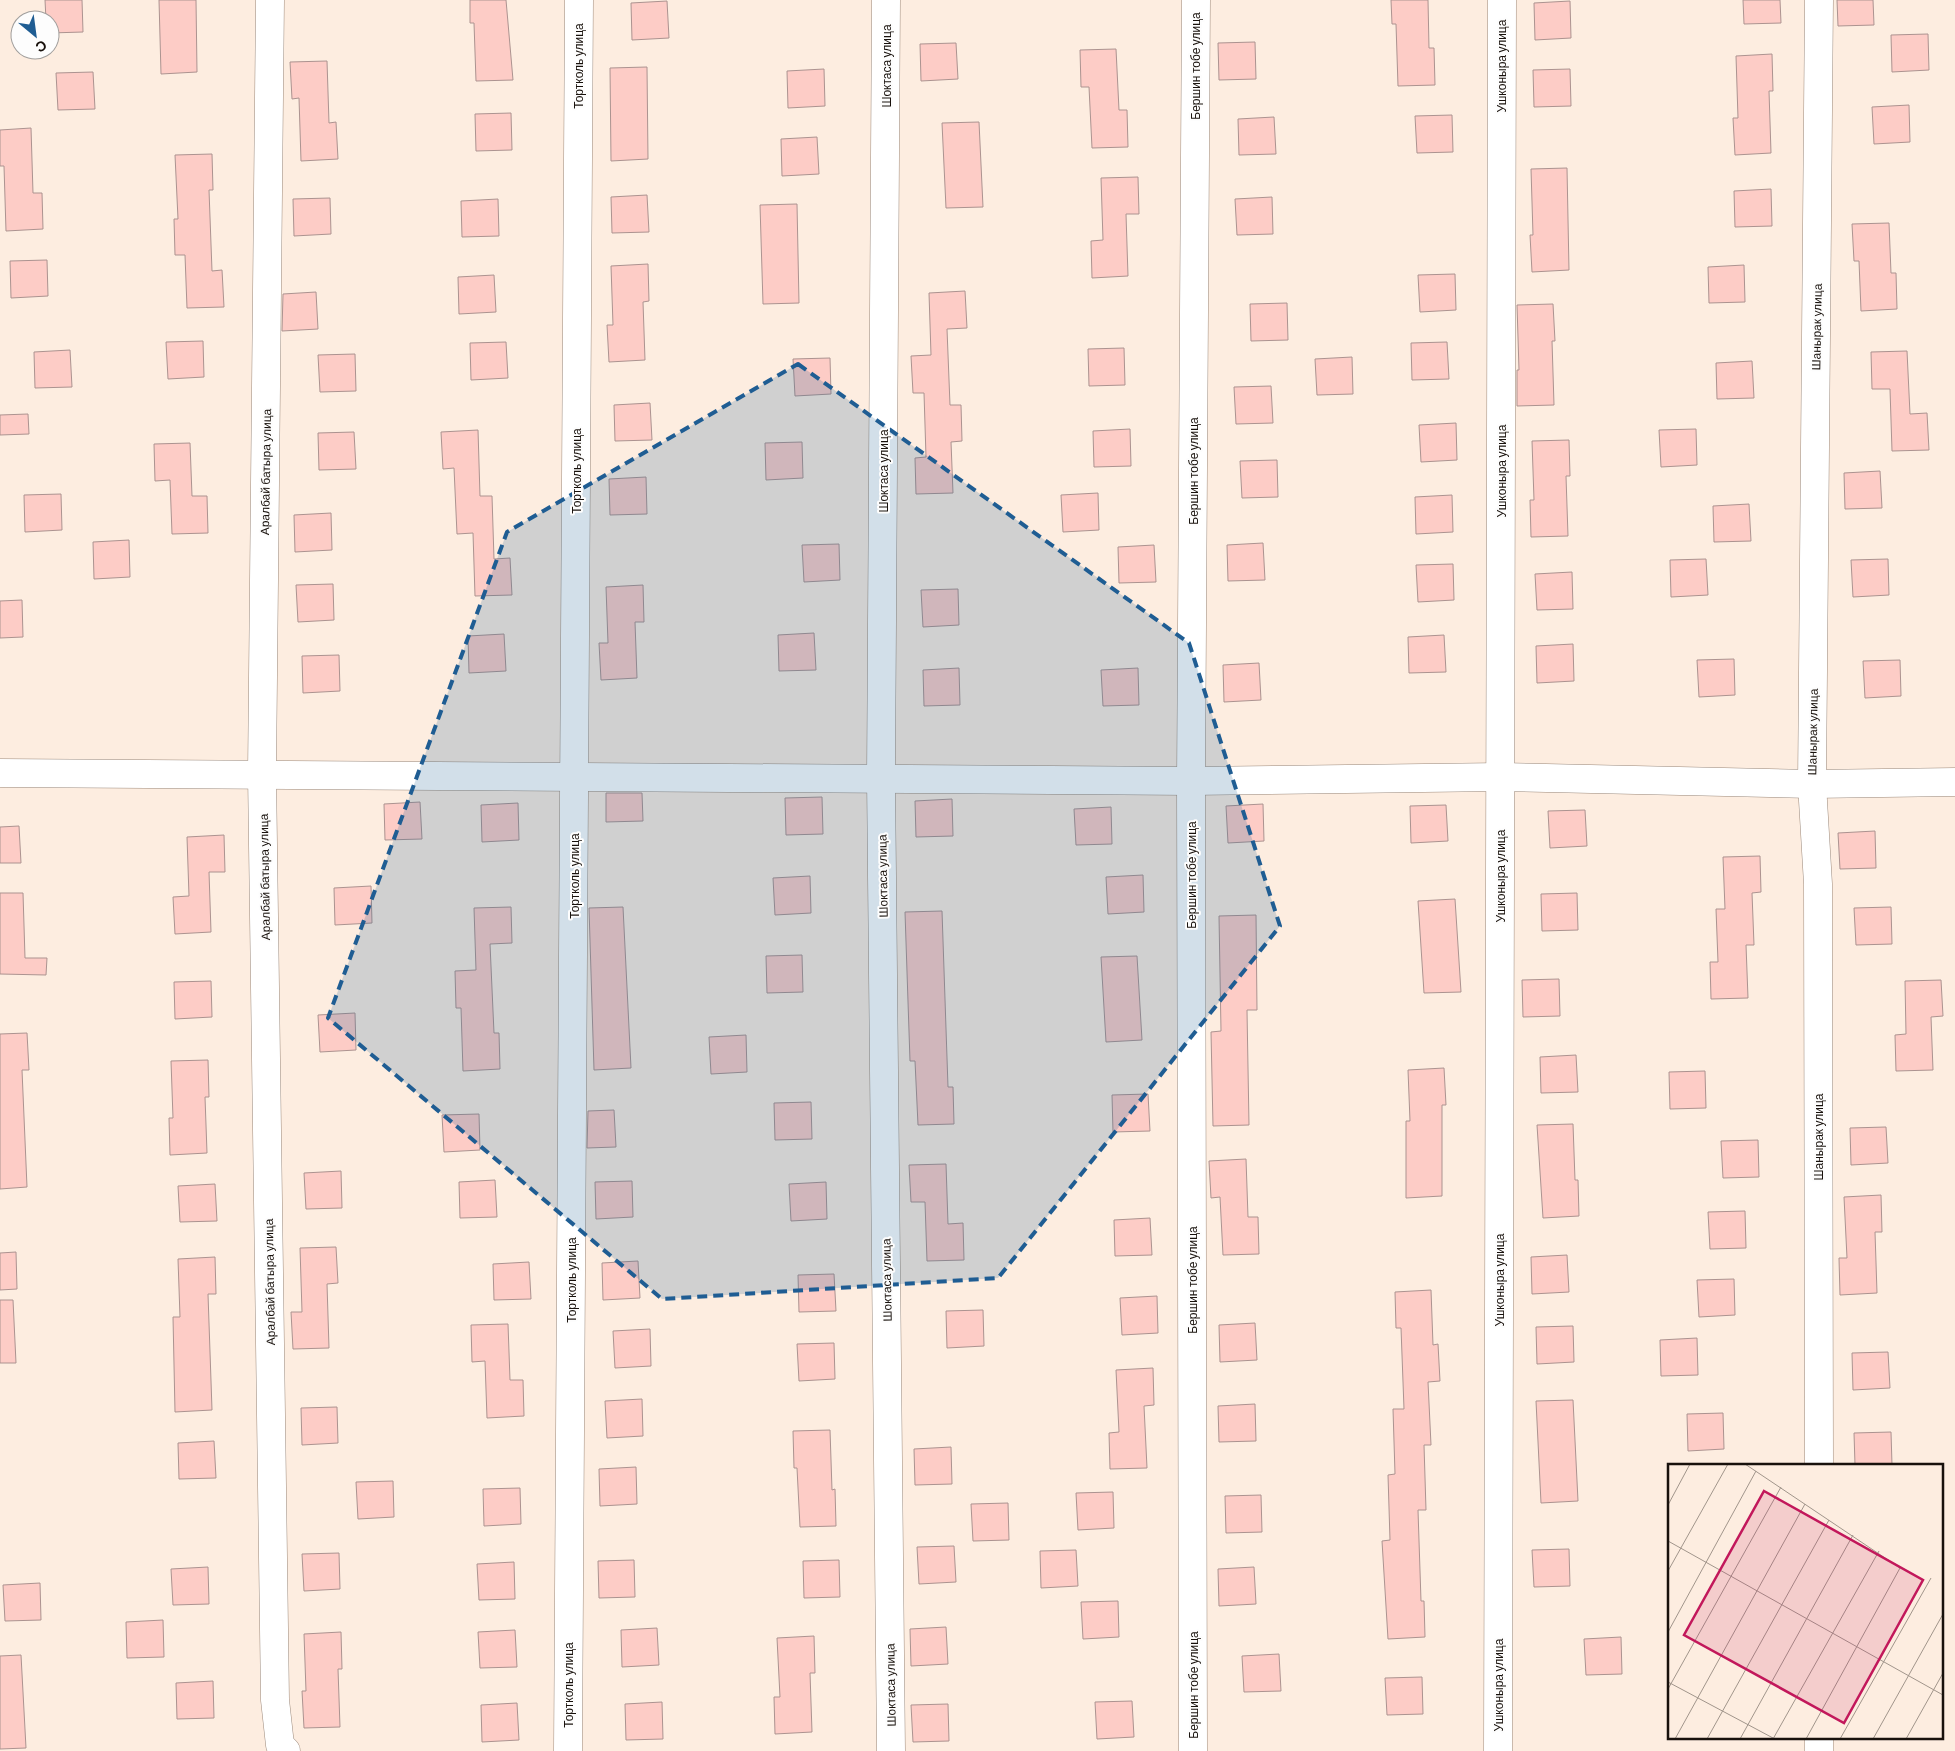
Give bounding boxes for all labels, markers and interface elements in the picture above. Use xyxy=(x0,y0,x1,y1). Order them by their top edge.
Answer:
north arrow xyxy=(10,10,60,60)
street label: Бершин тобе улица xyxy=(1188,12,1203,120)
street label: Ушконыра улица xyxy=(1494,19,1509,112)
street label: Тортколь улица xyxy=(571,23,586,109)
street label: Шоктаса улица xyxy=(879,24,894,108)
text: С xyxy=(33,37,50,57)
street label: Шанырак улица xyxy=(1808,283,1825,371)
street label: Аралбай батыра улица xyxy=(257,408,274,535)
street label: Бершин тобе улица xyxy=(1186,417,1201,525)
street label: Ушконыра улица xyxy=(1494,424,1509,517)
street label: Тортколь улица xyxy=(569,428,584,514)
street label: Шоктаса улица xyxy=(876,429,891,513)
street label: Шанырак улица xyxy=(1804,688,1821,776)
street label: Аралбай батыра улица xyxy=(256,813,273,940)
street label: Бершин тобе улица xyxy=(1184,821,1199,929)
street label: Ушконыра улица xyxy=(1493,829,1508,922)
street label: Тортколь улица xyxy=(567,833,582,919)
street label: Шоктаса улица xyxy=(874,834,891,918)
street label: Шанырак улица xyxy=(1811,1093,1826,1180)
street label: Аралбай батыра улица xyxy=(261,1218,278,1345)
street label: Бершин тобе улица xyxy=(1185,1226,1200,1334)
street label: Ушконыра улица xyxy=(1492,1233,1507,1326)
street label: Тортколь улица xyxy=(564,1237,579,1323)
street label: Шоктаса улица xyxy=(878,1238,895,1322)
inset map xyxy=(1668,1464,1942,1738)
street label: Бершин тобе улица xyxy=(1186,1631,1201,1739)
street label: Ушконыра улица xyxy=(1491,1638,1506,1731)
street label: Тортколь улица xyxy=(561,1642,576,1728)
street label: Шоктаса улица xyxy=(882,1643,899,1727)

